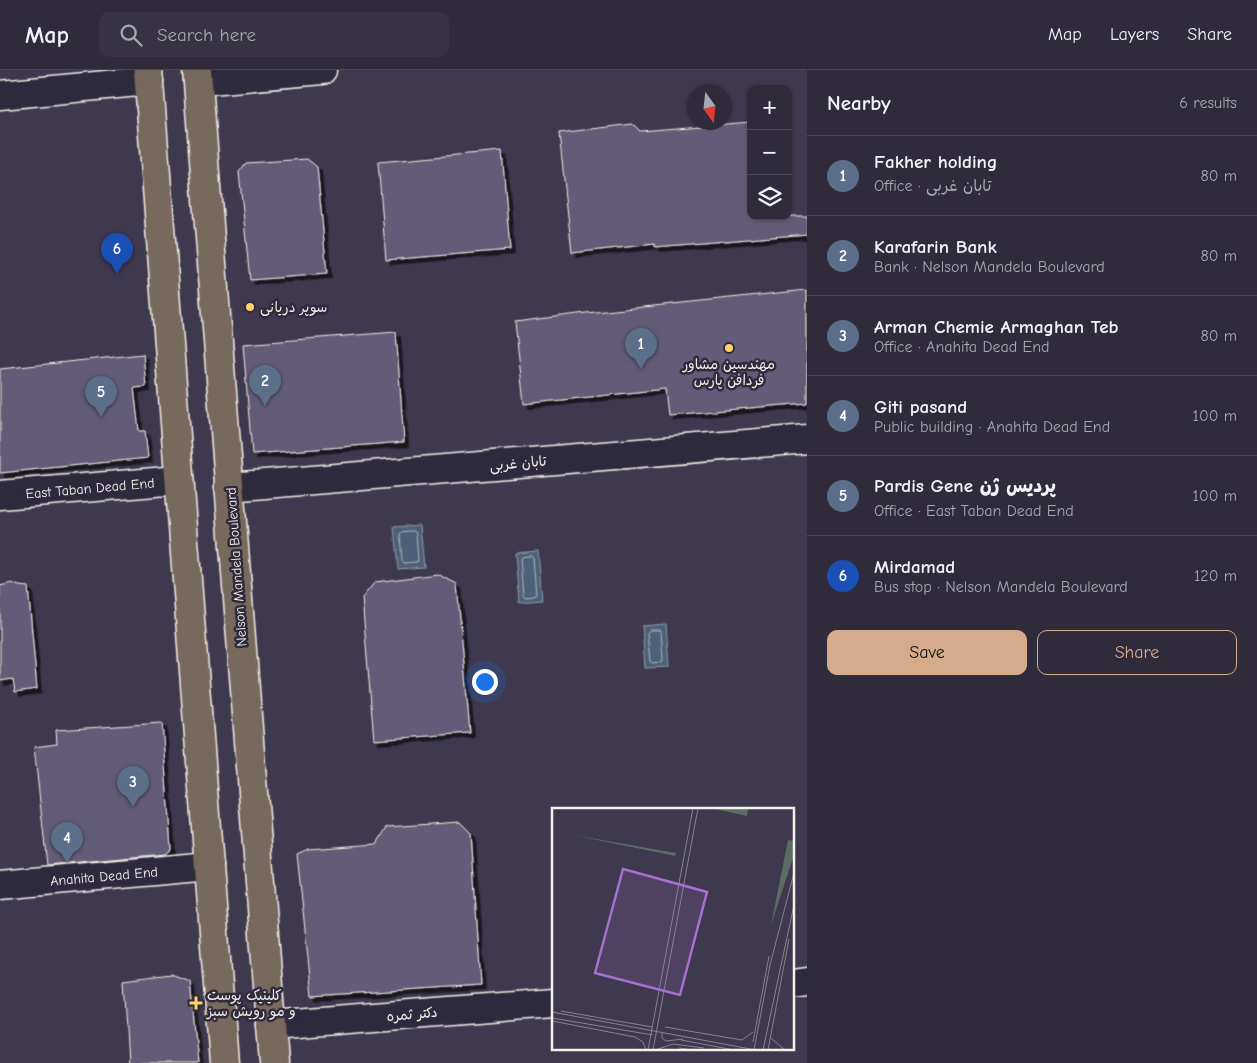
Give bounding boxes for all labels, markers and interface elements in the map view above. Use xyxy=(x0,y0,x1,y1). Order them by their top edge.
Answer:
search box xyxy=(99,12,449,57)
text: Map xyxy=(25,21,69,49)
icon: search xyxy=(117,21,145,49)
text: Search here xyxy=(157,24,256,46)
text: Map xyxy=(1048,24,1082,45)
text: Layers xyxy=(1110,24,1159,45)
text: Share xyxy=(1187,24,1232,45)
north arrow xyxy=(687,85,732,130)
map controls xyxy=(747,85,792,220)
button: + xyxy=(747,85,792,130)
text: Nearby xyxy=(827,91,891,115)
text: 6 results xyxy=(1179,94,1237,112)
button: − xyxy=(747,130,792,175)
text: Fakher holding xyxy=(874,151,997,173)
text: 1 xyxy=(840,167,846,185)
text: 80 m xyxy=(1200,167,1237,185)
button: layers xyxy=(747,175,792,220)
text: Office · تابان غربی xyxy=(874,177,991,195)
pin: 6 xyxy=(101,233,133,274)
text: Karafarin Bank xyxy=(874,236,997,258)
text: 2 xyxy=(839,247,847,265)
text: 80 m xyxy=(1200,247,1237,265)
text: Bank · Nelson Mandela Boulevard xyxy=(874,258,1105,276)
place label: سوپر دریانی xyxy=(260,299,327,317)
marker: سوپر دریانی xyxy=(244,301,256,313)
text: Arman Chemie Armaghan Teb xyxy=(874,316,1118,338)
text: 3 xyxy=(839,327,847,345)
text: 80 m xyxy=(1200,327,1237,345)
pin: 1 xyxy=(625,328,657,369)
text: Office · Anahita Dead End xyxy=(874,338,1050,356)
marker: مهندسین مشاور فردافن پارس xyxy=(723,342,735,354)
place label: مهندسین مشاور فردافن پارس xyxy=(682,356,775,390)
pin: 2 xyxy=(249,365,281,406)
pin: 5 xyxy=(85,376,117,417)
text: Giti pasand xyxy=(874,396,967,418)
text: 4 xyxy=(839,407,847,425)
text: 100 m xyxy=(1193,407,1237,425)
text: Public building · Anahita Dead End xyxy=(874,418,1110,436)
street label: تابان غربی xyxy=(489,452,548,474)
street label: East Taban Dead End xyxy=(25,474,155,503)
text: Pardis Gene پردیس ژن xyxy=(874,475,1056,497)
street label: Nelson Mandela Boulevard xyxy=(222,487,251,647)
text: 5 xyxy=(839,487,847,505)
text: 100 m xyxy=(1193,487,1237,505)
text: Office · East Taban Dead End xyxy=(874,502,1074,520)
text: Mirdamad xyxy=(874,556,955,578)
text: 6 xyxy=(839,567,847,585)
text: 120 m xyxy=(1194,567,1237,585)
text: Bus stop · Nelson Mandela Boulevard xyxy=(874,578,1128,596)
button: Save xyxy=(827,630,1027,675)
button: Share xyxy=(1037,630,1237,675)
your location xyxy=(472,669,498,695)
pin: 3 xyxy=(117,766,149,807)
inset map xyxy=(552,808,794,1050)
pin: 4 xyxy=(51,822,83,863)
street label: Anahita Dead End xyxy=(49,863,159,890)
place label: کلینیک پوست و مو رویش سبز xyxy=(206,987,296,1020)
marker: کلینیک پوست و مو رویش سبز xyxy=(189,996,203,1010)
street label: دکتر ثمره xyxy=(386,1004,438,1025)

